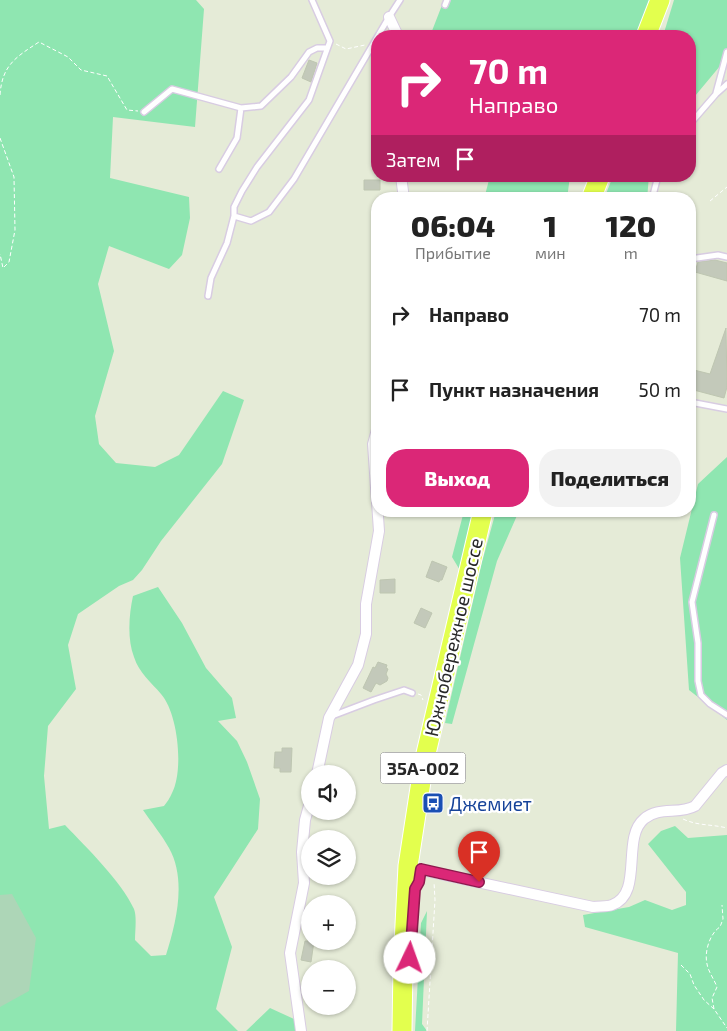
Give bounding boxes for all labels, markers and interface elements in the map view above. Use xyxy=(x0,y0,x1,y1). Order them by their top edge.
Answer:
text: 70 m xyxy=(469,49,548,91)
icon: right xyxy=(386,50,451,115)
text: Направо xyxy=(469,91,558,117)
icon: arrive xyxy=(451,145,479,173)
text: Затем xyxy=(386,148,441,171)
text: 06:04 xyxy=(411,207,495,243)
text: 1 xyxy=(544,207,557,243)
text: 120 xyxy=(606,207,656,243)
text: Прибытие xyxy=(415,243,491,262)
text: мин xyxy=(535,243,566,262)
text: m xyxy=(624,243,638,262)
icon: right xyxy=(386,301,414,329)
text: Направо xyxy=(429,303,509,326)
text: 70 m xyxy=(639,303,681,326)
icon: arrive xyxy=(386,376,414,404)
text: Пункт назначения xyxy=(429,378,599,401)
text: 50 m xyxy=(638,378,681,401)
button: Выход xyxy=(386,449,529,507)
button: Поделиться xyxy=(539,449,681,507)
street label: Южнобережное шоссе xyxy=(419,535,487,739)
road number: 35А-002 xyxy=(380,752,466,784)
map controls xyxy=(301,765,356,1015)
button: sound xyxy=(301,765,356,820)
bus stop icon: Джемиет xyxy=(421,791,445,815)
place label: Джемиет xyxy=(449,792,532,815)
button: layers xyxy=(301,830,356,885)
pin xyxy=(458,831,500,882)
icon: arrive xyxy=(465,838,493,866)
button: + xyxy=(301,895,356,950)
position arrow xyxy=(383,931,435,983)
button: − xyxy=(301,960,356,1015)

